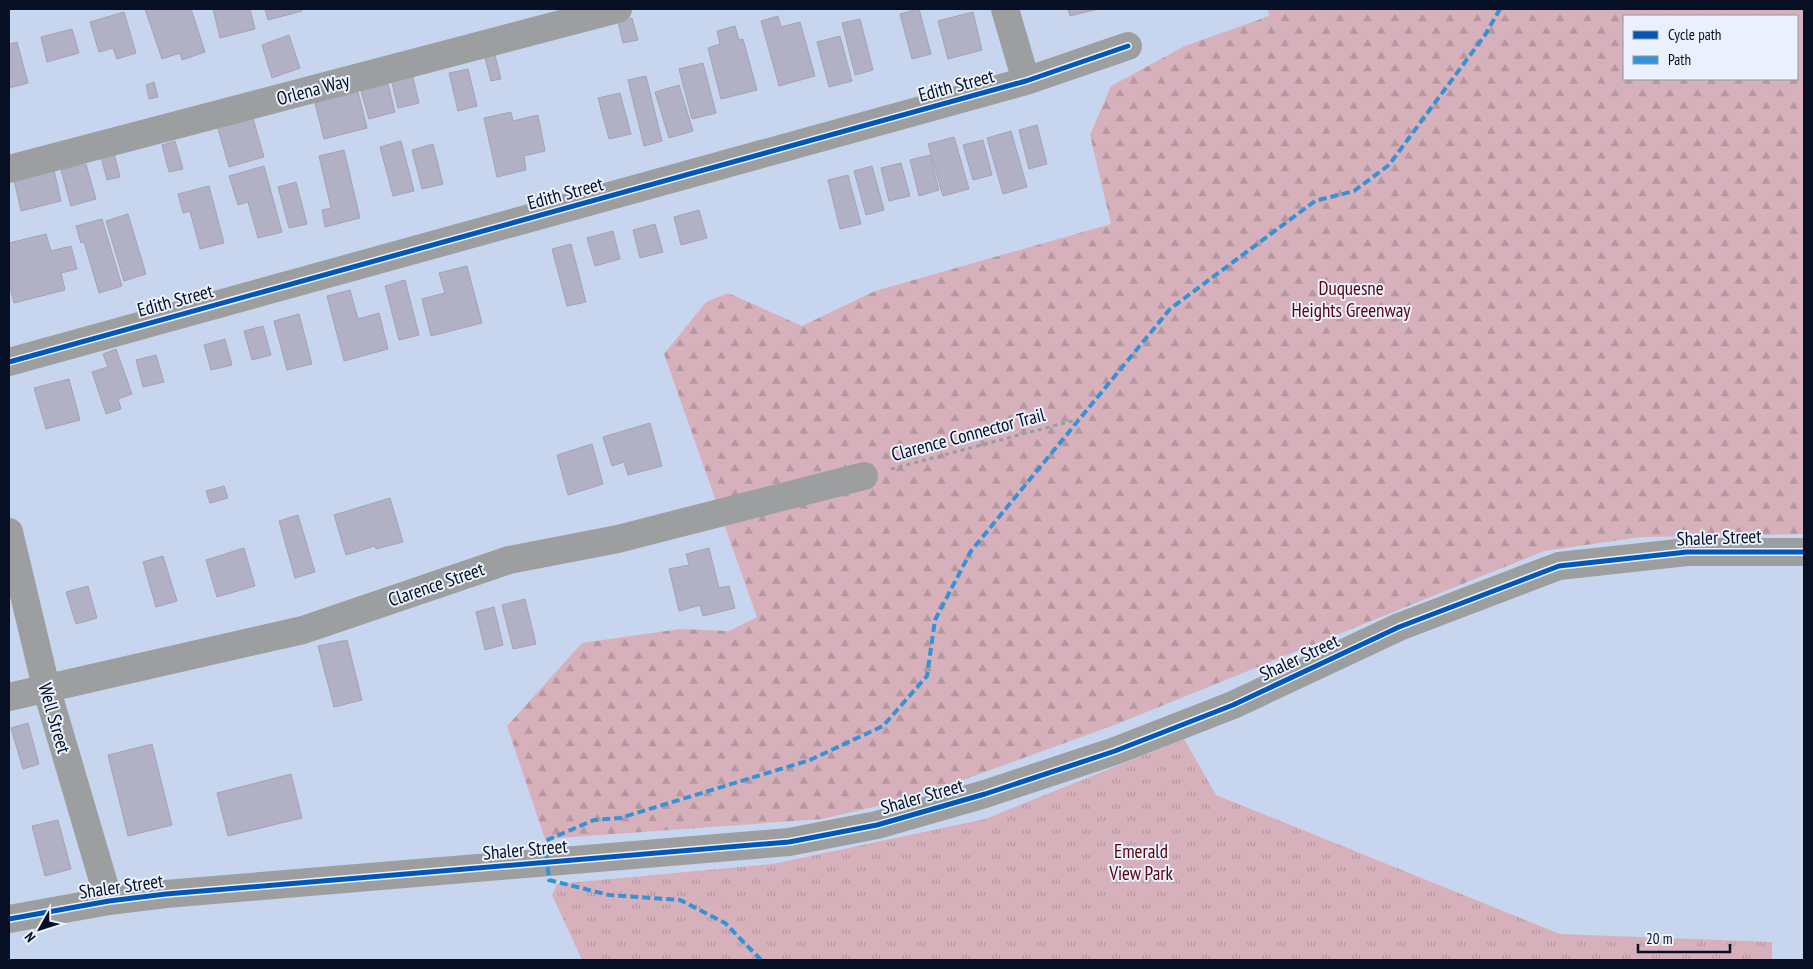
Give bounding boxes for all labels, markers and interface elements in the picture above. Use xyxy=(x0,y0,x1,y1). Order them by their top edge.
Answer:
legend xyxy=(1623,15,1798,80)
text: Cycle path xyxy=(1668,25,1721,44)
text: Path xyxy=(1668,50,1691,69)
street label: Edith Street xyxy=(915,63,997,107)
street label: Orlena Way xyxy=(274,68,353,110)
street label: Edith Street xyxy=(524,171,606,215)
park label: Duquesne Heights Greenway xyxy=(1292,276,1411,322)
street label: Edith Street xyxy=(134,278,216,322)
street label: Clarence Connector Trail xyxy=(888,402,1048,466)
street label: Shaler Street xyxy=(1676,523,1763,550)
street label: Clarence Street xyxy=(385,556,488,612)
street label: Shaler Street xyxy=(1255,628,1343,686)
street label: Well Street xyxy=(34,680,77,757)
street label: Shaler Street xyxy=(878,773,967,819)
street label: Shaler Street xyxy=(482,833,569,865)
park label: Emerald View Park xyxy=(1108,839,1173,885)
street label: Shaler Street xyxy=(77,868,165,904)
north arrow xyxy=(15,904,65,954)
scale bar xyxy=(1638,922,1730,954)
text: N xyxy=(21,929,39,946)
text: 20 m xyxy=(1646,929,1672,948)

